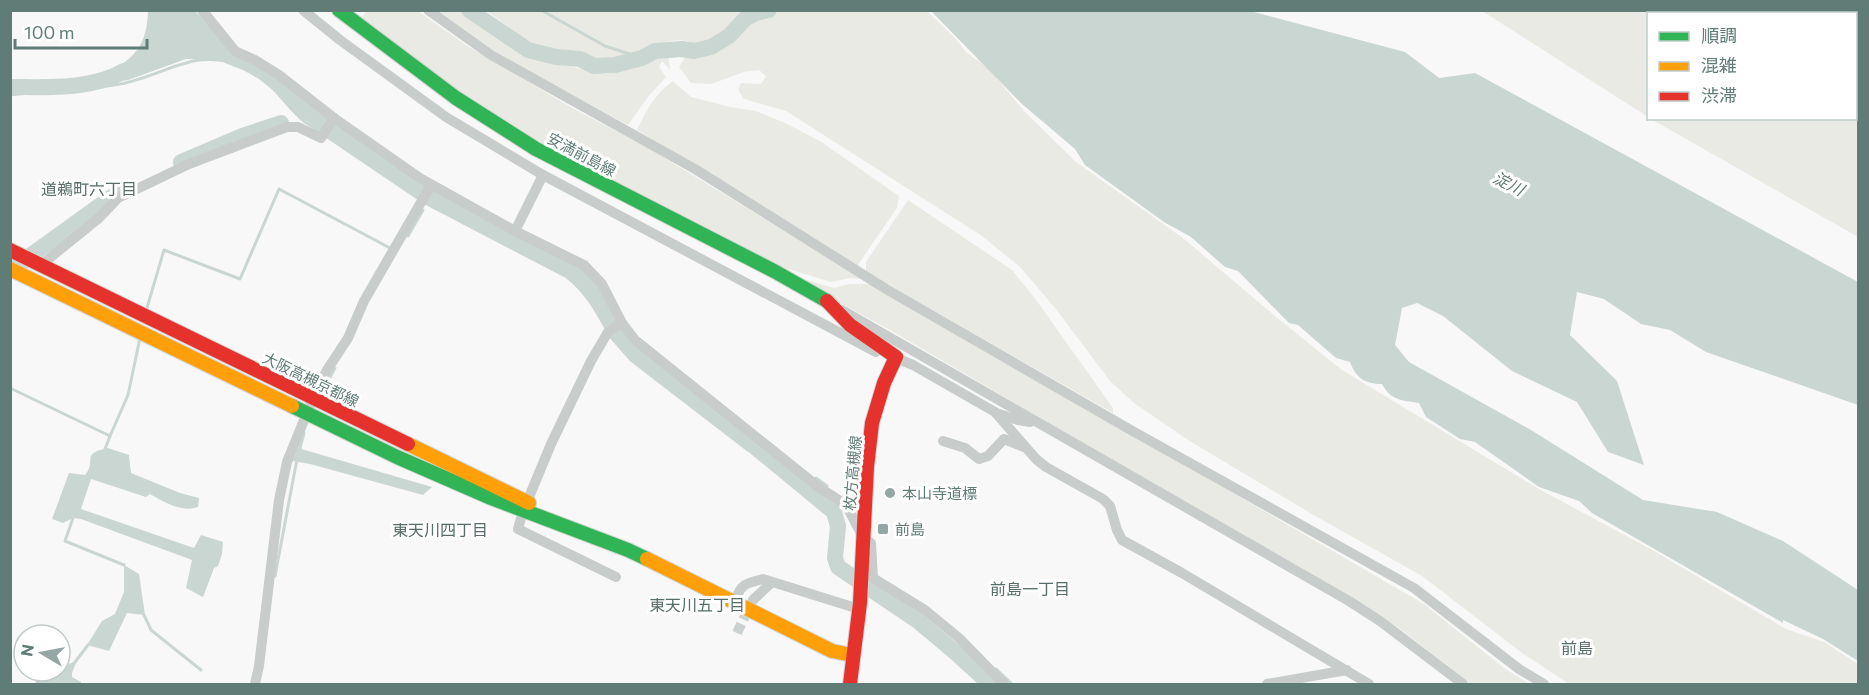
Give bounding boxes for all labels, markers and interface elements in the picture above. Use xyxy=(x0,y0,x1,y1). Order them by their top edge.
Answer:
scale bar xyxy=(15,12,147,50)
legend xyxy=(1647,12,1857,120)
text: 100 m xyxy=(24,21,74,43)
text: 順調 xyxy=(1701,24,1737,46)
text: 混雑 xyxy=(1701,54,1737,76)
text: 渋滞 xyxy=(1701,84,1737,106)
street label: 安満前島線 xyxy=(545,128,619,180)
water label: 淀川 xyxy=(1490,167,1529,200)
district label: 道鵜町六丁目 xyxy=(41,179,137,198)
street label: 大阪高槻京都線 xyxy=(260,348,362,410)
street label: 枚方高槻線 xyxy=(840,435,864,511)
place label: 本山寺道標 xyxy=(902,484,977,502)
marker: 本山寺道標 xyxy=(883,486,897,500)
district label: 東天川四丁目 xyxy=(392,520,488,539)
place label: 前島 xyxy=(895,520,925,538)
marker: 前島 xyxy=(876,522,890,536)
district label: 前島一丁目 xyxy=(990,579,1070,598)
district label: 東天川五丁目 xyxy=(649,595,745,614)
north arrow xyxy=(12,623,72,683)
district label: 前島 xyxy=(1561,638,1593,657)
text: N xyxy=(16,643,37,658)

